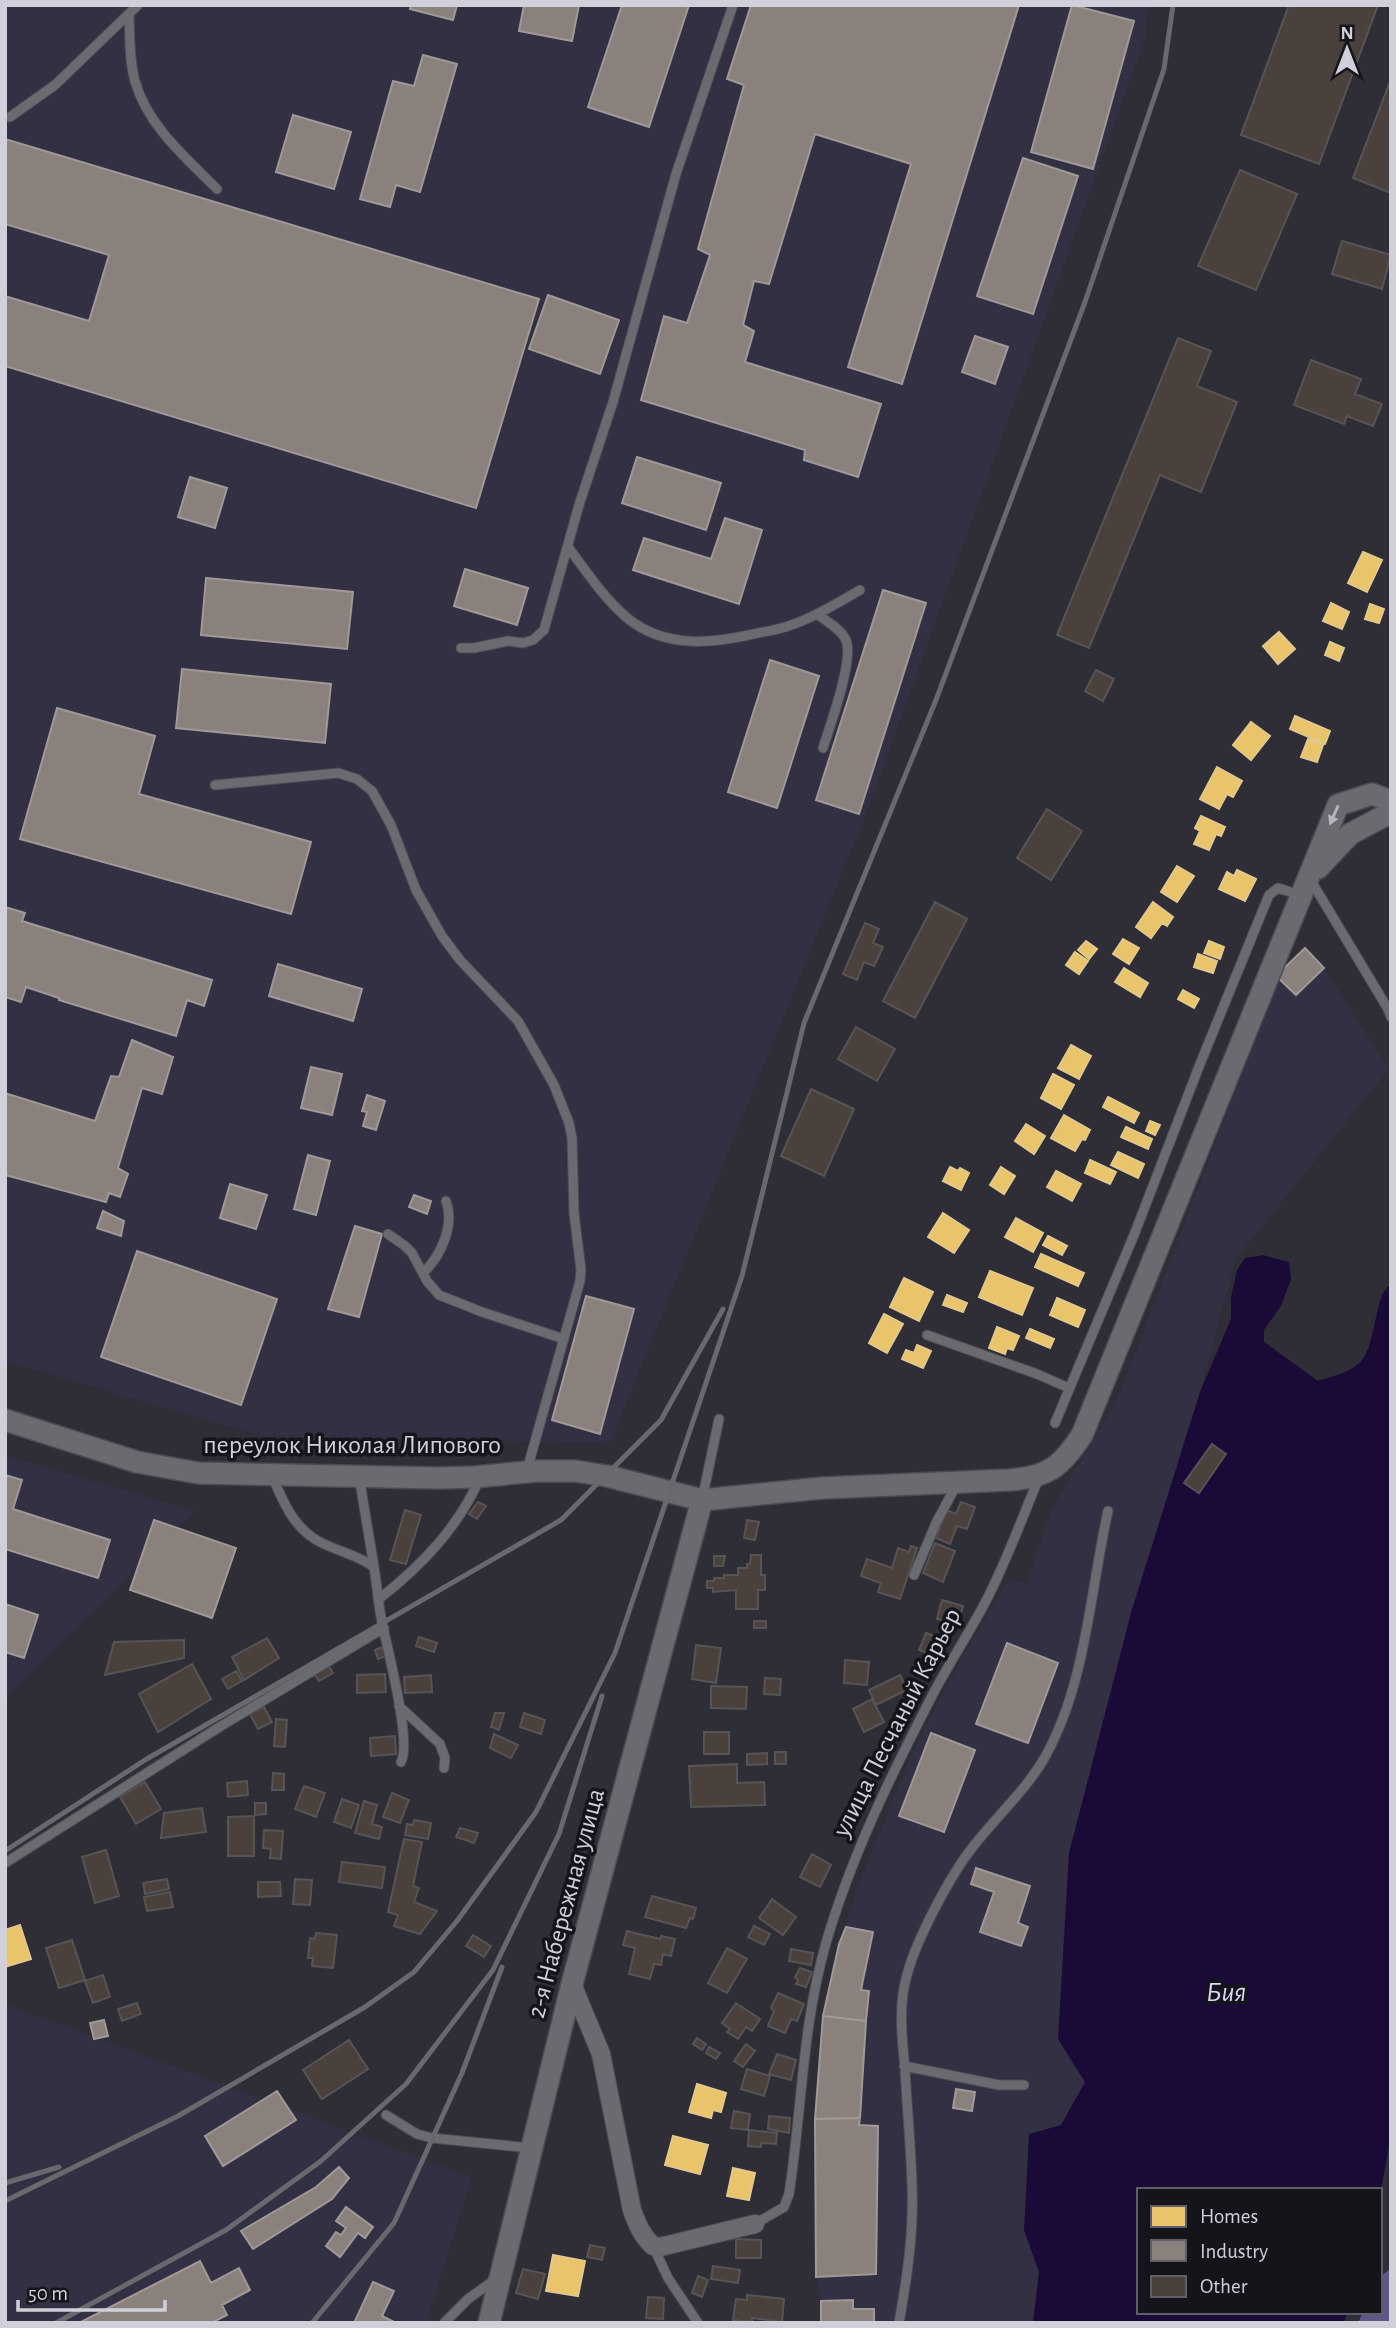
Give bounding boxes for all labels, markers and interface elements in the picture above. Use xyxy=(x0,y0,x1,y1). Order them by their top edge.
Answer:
north arrow xyxy=(1312,14,1382,84)
text: N xyxy=(1340,24,1354,43)
one-way arrow xyxy=(1328,805,1340,825)
street label: переулок Николая Липового xyxy=(203,1432,501,1458)
street label: улица Песчаный Карьер xyxy=(828,1604,966,1842)
street label: 2-я Набережная улица xyxy=(523,1786,609,2021)
water label: Бия xyxy=(1206,1979,1246,2007)
legend xyxy=(1137,2188,1382,2314)
text: Homes xyxy=(1200,2206,1258,2227)
text: Industry xyxy=(1200,2241,1268,2262)
scale bar xyxy=(18,2268,164,2312)
text: Other xyxy=(1200,2276,1248,2297)
text: 50 m xyxy=(28,2283,68,2304)

